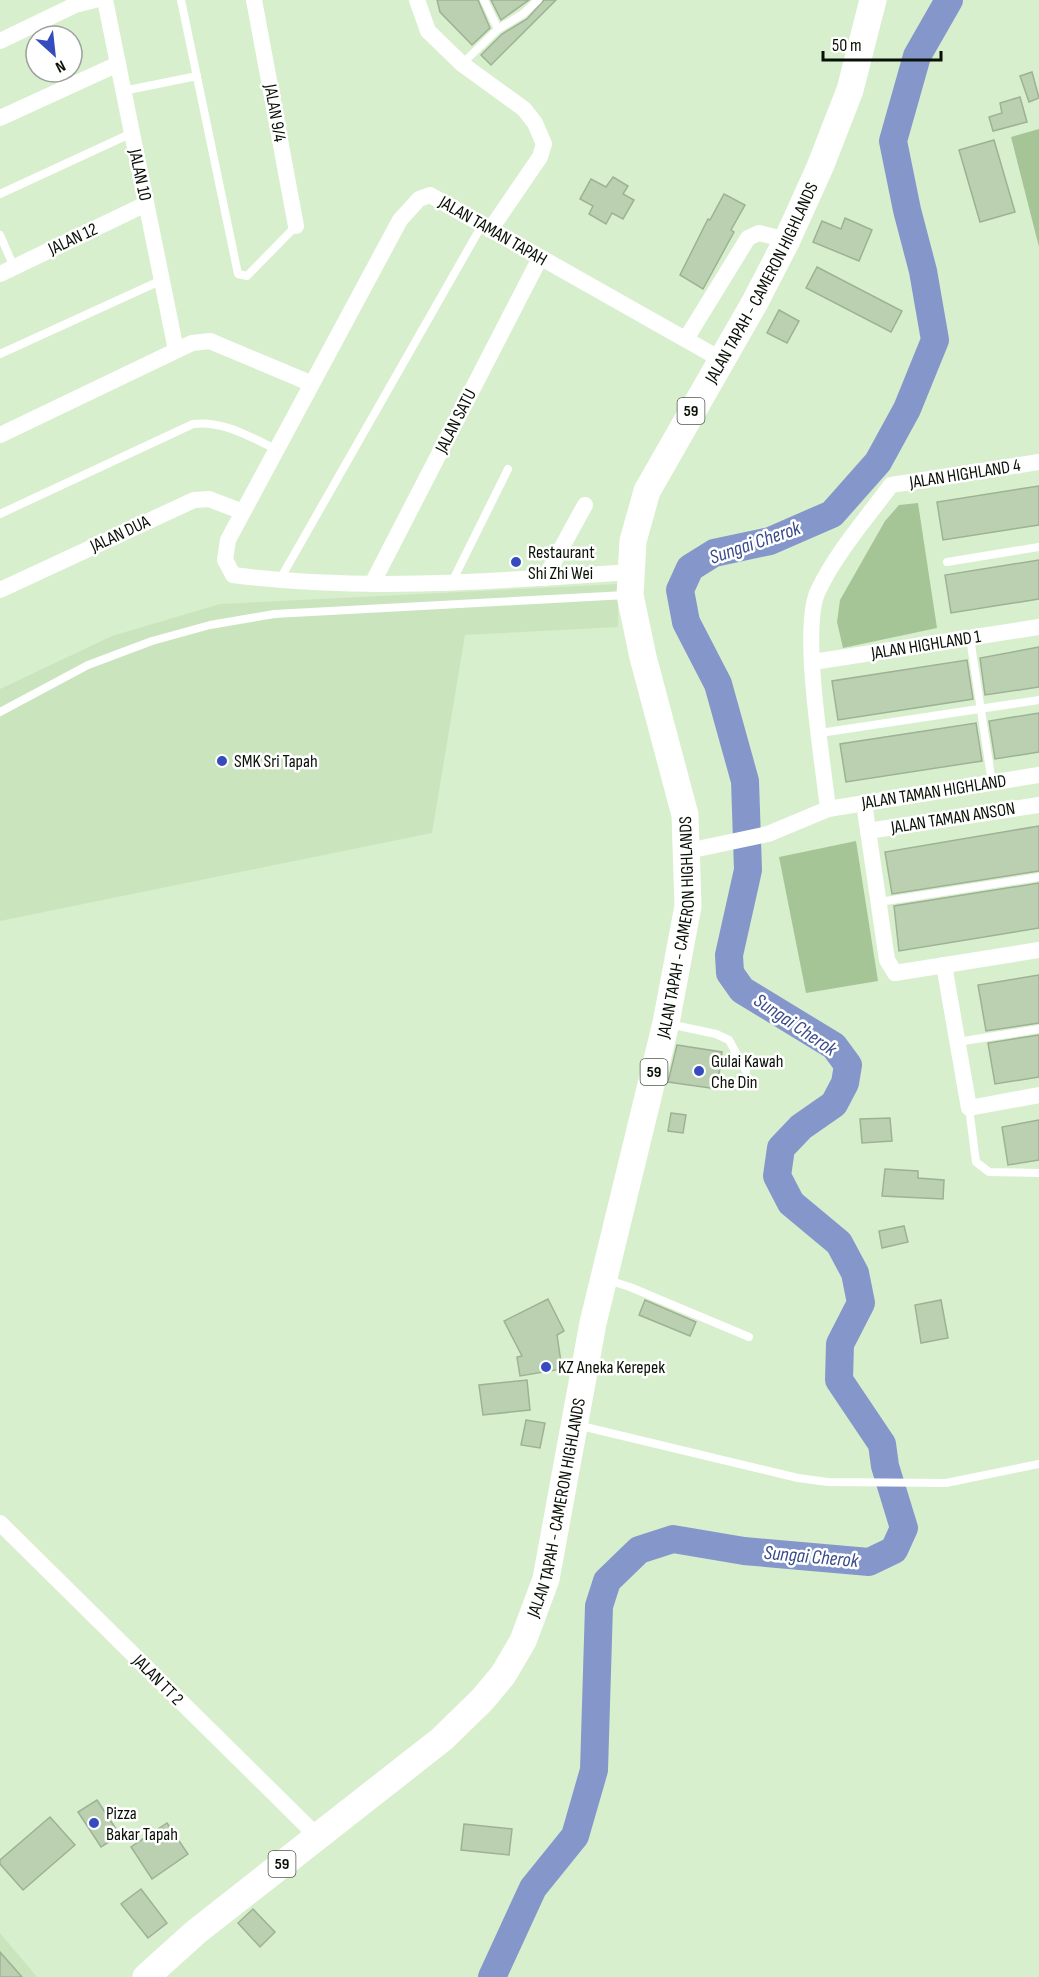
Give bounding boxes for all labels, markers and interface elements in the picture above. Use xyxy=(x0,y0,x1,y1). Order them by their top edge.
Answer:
north arrow xyxy=(24,24,84,84)
scale bar xyxy=(823,24,942,62)
text: 50 m xyxy=(832,35,862,56)
text: N xyxy=(52,56,68,76)
street label: JALAN 9/4 xyxy=(259,82,290,144)
street label: JALAN 10 xyxy=(124,146,156,203)
street label: JALAN TAPAH - CAMERON HIGHLANDS xyxy=(700,179,822,388)
street label: JALAN TAMAN TAPAH xyxy=(434,191,551,270)
street label: JALAN 12 xyxy=(44,219,101,260)
street label: JALAN SATU xyxy=(431,386,481,457)
road number: 59 xyxy=(678,398,704,424)
street label: JALAN HIGHLAND 4 xyxy=(907,455,1022,493)
street label: JALAN DUA xyxy=(86,511,153,557)
water label: Sungai Cherok xyxy=(706,516,804,570)
place label: Restaurant Shi Zhi Wei xyxy=(528,542,595,584)
marker: Restaurant Shi Zhi Wei xyxy=(509,555,523,569)
street label: JALAN HIGHLAND 1 xyxy=(869,626,983,664)
place label: SMK Sri Tapah xyxy=(234,751,318,772)
marker: SMK Sri Tapah xyxy=(215,754,229,768)
street label: JALAN TAMAN HIGHLAND xyxy=(859,770,1008,814)
street label: JALAN TAMAN ANSON xyxy=(888,798,1017,838)
street label: JALAN TAPAH - CAMERON HIGHLANDS xyxy=(652,816,699,1041)
water label: Sungai Cherok xyxy=(749,989,841,1062)
place label: Gulai Kawah Che Din xyxy=(711,1051,783,1093)
road number: 59 xyxy=(640,1059,668,1085)
marker: Gulai Kawah Che Din xyxy=(692,1064,706,1078)
place label: KZ Aneka Kerepek xyxy=(558,1357,665,1378)
marker: KZ Aneka Kerepek xyxy=(539,1360,553,1374)
street label: JALAN TAPAH - CAMERON HIGHLANDS xyxy=(522,1396,590,1621)
water label: Sungai Cherok xyxy=(763,1541,860,1573)
street label: JALAN TT 2 xyxy=(128,1650,188,1710)
place label: Pizza Bakar Tapah xyxy=(106,1803,178,1845)
marker: Pizza Bakar Tapah xyxy=(87,1816,101,1830)
road number: 59 xyxy=(268,1851,296,1877)

